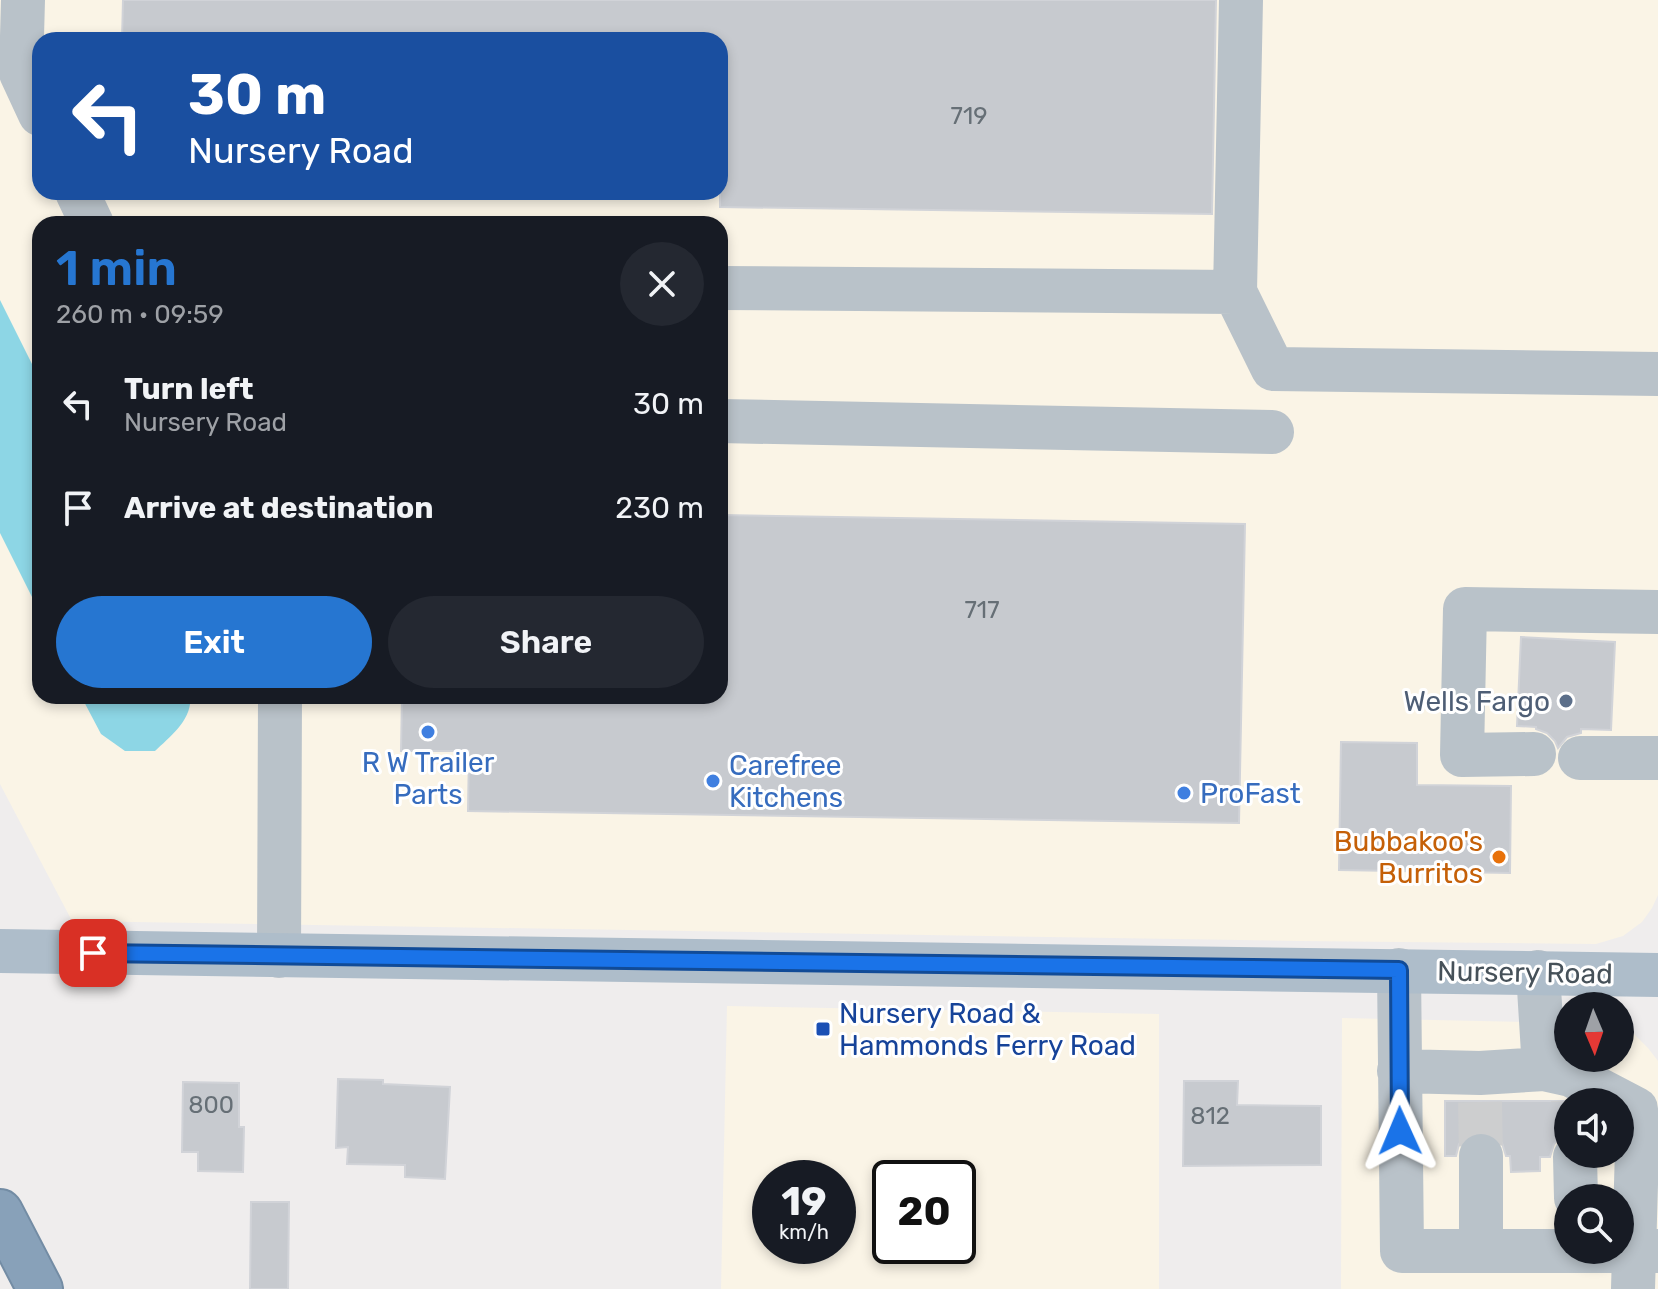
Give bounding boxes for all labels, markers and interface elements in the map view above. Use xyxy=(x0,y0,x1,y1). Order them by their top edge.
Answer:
text: 30 m xyxy=(188,62,326,128)
icon: left xyxy=(56,64,160,168)
house number: 719 xyxy=(951,102,987,130)
text: Nursery Road xyxy=(188,129,414,172)
text: 1 min xyxy=(56,240,177,297)
button: close xyxy=(620,242,704,326)
text: 260 m · 09:59 xyxy=(56,299,224,330)
text: Turn left xyxy=(124,371,254,407)
icon: left xyxy=(56,382,100,426)
text: 30 m xyxy=(633,386,704,422)
text: Nursery Road xyxy=(124,407,287,438)
icon: arrive xyxy=(56,486,100,530)
text: Arrive at destination xyxy=(124,490,434,526)
text: 230 m xyxy=(615,490,704,526)
button: Exit xyxy=(56,596,372,688)
button: Share xyxy=(388,596,704,688)
house number: 717 xyxy=(965,596,999,624)
place label: Wells Fargo xyxy=(1404,685,1550,718)
marker: Wells Fargo xyxy=(1557,692,1575,710)
marker: R W Trailer Parts xyxy=(419,723,437,741)
place label: R W Trailer Parts xyxy=(362,746,495,811)
place label: Carefree Kitchens xyxy=(729,749,843,814)
marker: Carefree Kitchens xyxy=(704,772,722,790)
place label: ProFast xyxy=(1200,777,1301,810)
marker: ProFast xyxy=(1175,784,1193,802)
place label: Bubbakoo's Burritos xyxy=(1334,825,1483,890)
marker: Bubbakoo's Burritos xyxy=(1490,848,1508,866)
pin xyxy=(59,919,127,987)
icon: arrive xyxy=(71,931,115,975)
street label: Nursery Road xyxy=(1437,954,1613,991)
north arrow xyxy=(1554,992,1634,1072)
map controls xyxy=(1554,992,1634,1264)
place label: Nursery Road & Hammonds Ferry Road xyxy=(839,997,1136,1062)
marker: Nursery Road & Hammonds Ferry Road xyxy=(814,1020,832,1038)
button: sound xyxy=(1554,1088,1634,1168)
position arrow xyxy=(1358,1089,1442,1173)
house number: 800 xyxy=(188,1091,234,1119)
house number: 812 xyxy=(1190,1102,1230,1130)
speed limit sign: 20 xyxy=(872,1160,976,1264)
text: 19 xyxy=(781,1178,827,1225)
button: search xyxy=(1554,1184,1634,1264)
text: km/h xyxy=(779,1220,829,1244)

